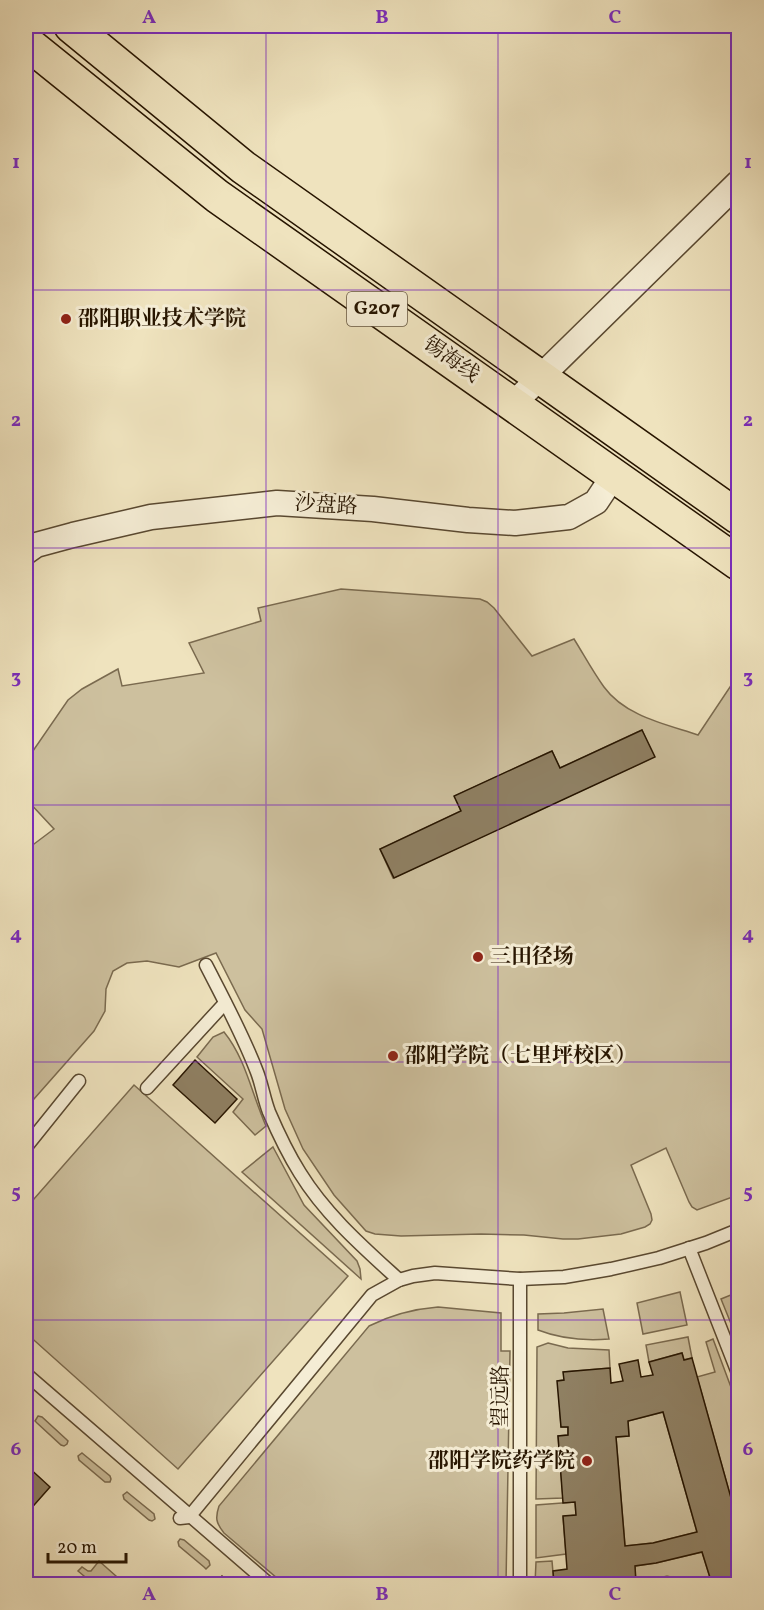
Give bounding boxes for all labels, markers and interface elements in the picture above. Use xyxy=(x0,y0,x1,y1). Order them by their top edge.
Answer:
text: A xyxy=(142,4,156,32)
text: B xyxy=(375,4,389,32)
text: C xyxy=(609,4,622,32)
text: 1 xyxy=(12,149,20,177)
text: 1 xyxy=(744,149,752,177)
road number: G207 xyxy=(347,292,407,326)
place label: 邵阳职业技术学院 xyxy=(78,305,246,334)
marker: 邵阳职业技术学院 xyxy=(59,312,73,326)
street label: 锡海线 xyxy=(417,330,485,390)
text: 2 xyxy=(11,407,21,435)
text: 2 xyxy=(743,407,753,435)
street label: 沙盘路 xyxy=(294,490,358,522)
text: 3 xyxy=(11,664,21,692)
text: 3 xyxy=(743,664,753,692)
text: 4 xyxy=(10,921,22,949)
text: 4 xyxy=(742,921,754,949)
place label: 三田径场 xyxy=(490,943,574,972)
marker: 三田径场 xyxy=(471,950,485,964)
place label: 邵阳学院（七里坪校区） xyxy=(405,1042,636,1071)
marker: 邵阳学院（七里坪校区） xyxy=(386,1049,400,1063)
text: 5 xyxy=(11,1179,21,1207)
text: 5 xyxy=(743,1179,753,1207)
street label: 望远路 xyxy=(487,1365,516,1428)
text: 6 xyxy=(11,1436,22,1464)
text: 6 xyxy=(743,1436,754,1464)
place label: 邵阳学院药学院 xyxy=(428,1447,575,1476)
marker: 邵阳学院药学院 xyxy=(580,1454,594,1468)
scale bar xyxy=(48,1526,126,1564)
text: 20 m xyxy=(57,1536,97,1561)
text: A xyxy=(142,1581,156,1609)
text: B xyxy=(375,1581,389,1609)
text: C xyxy=(609,1581,622,1609)

